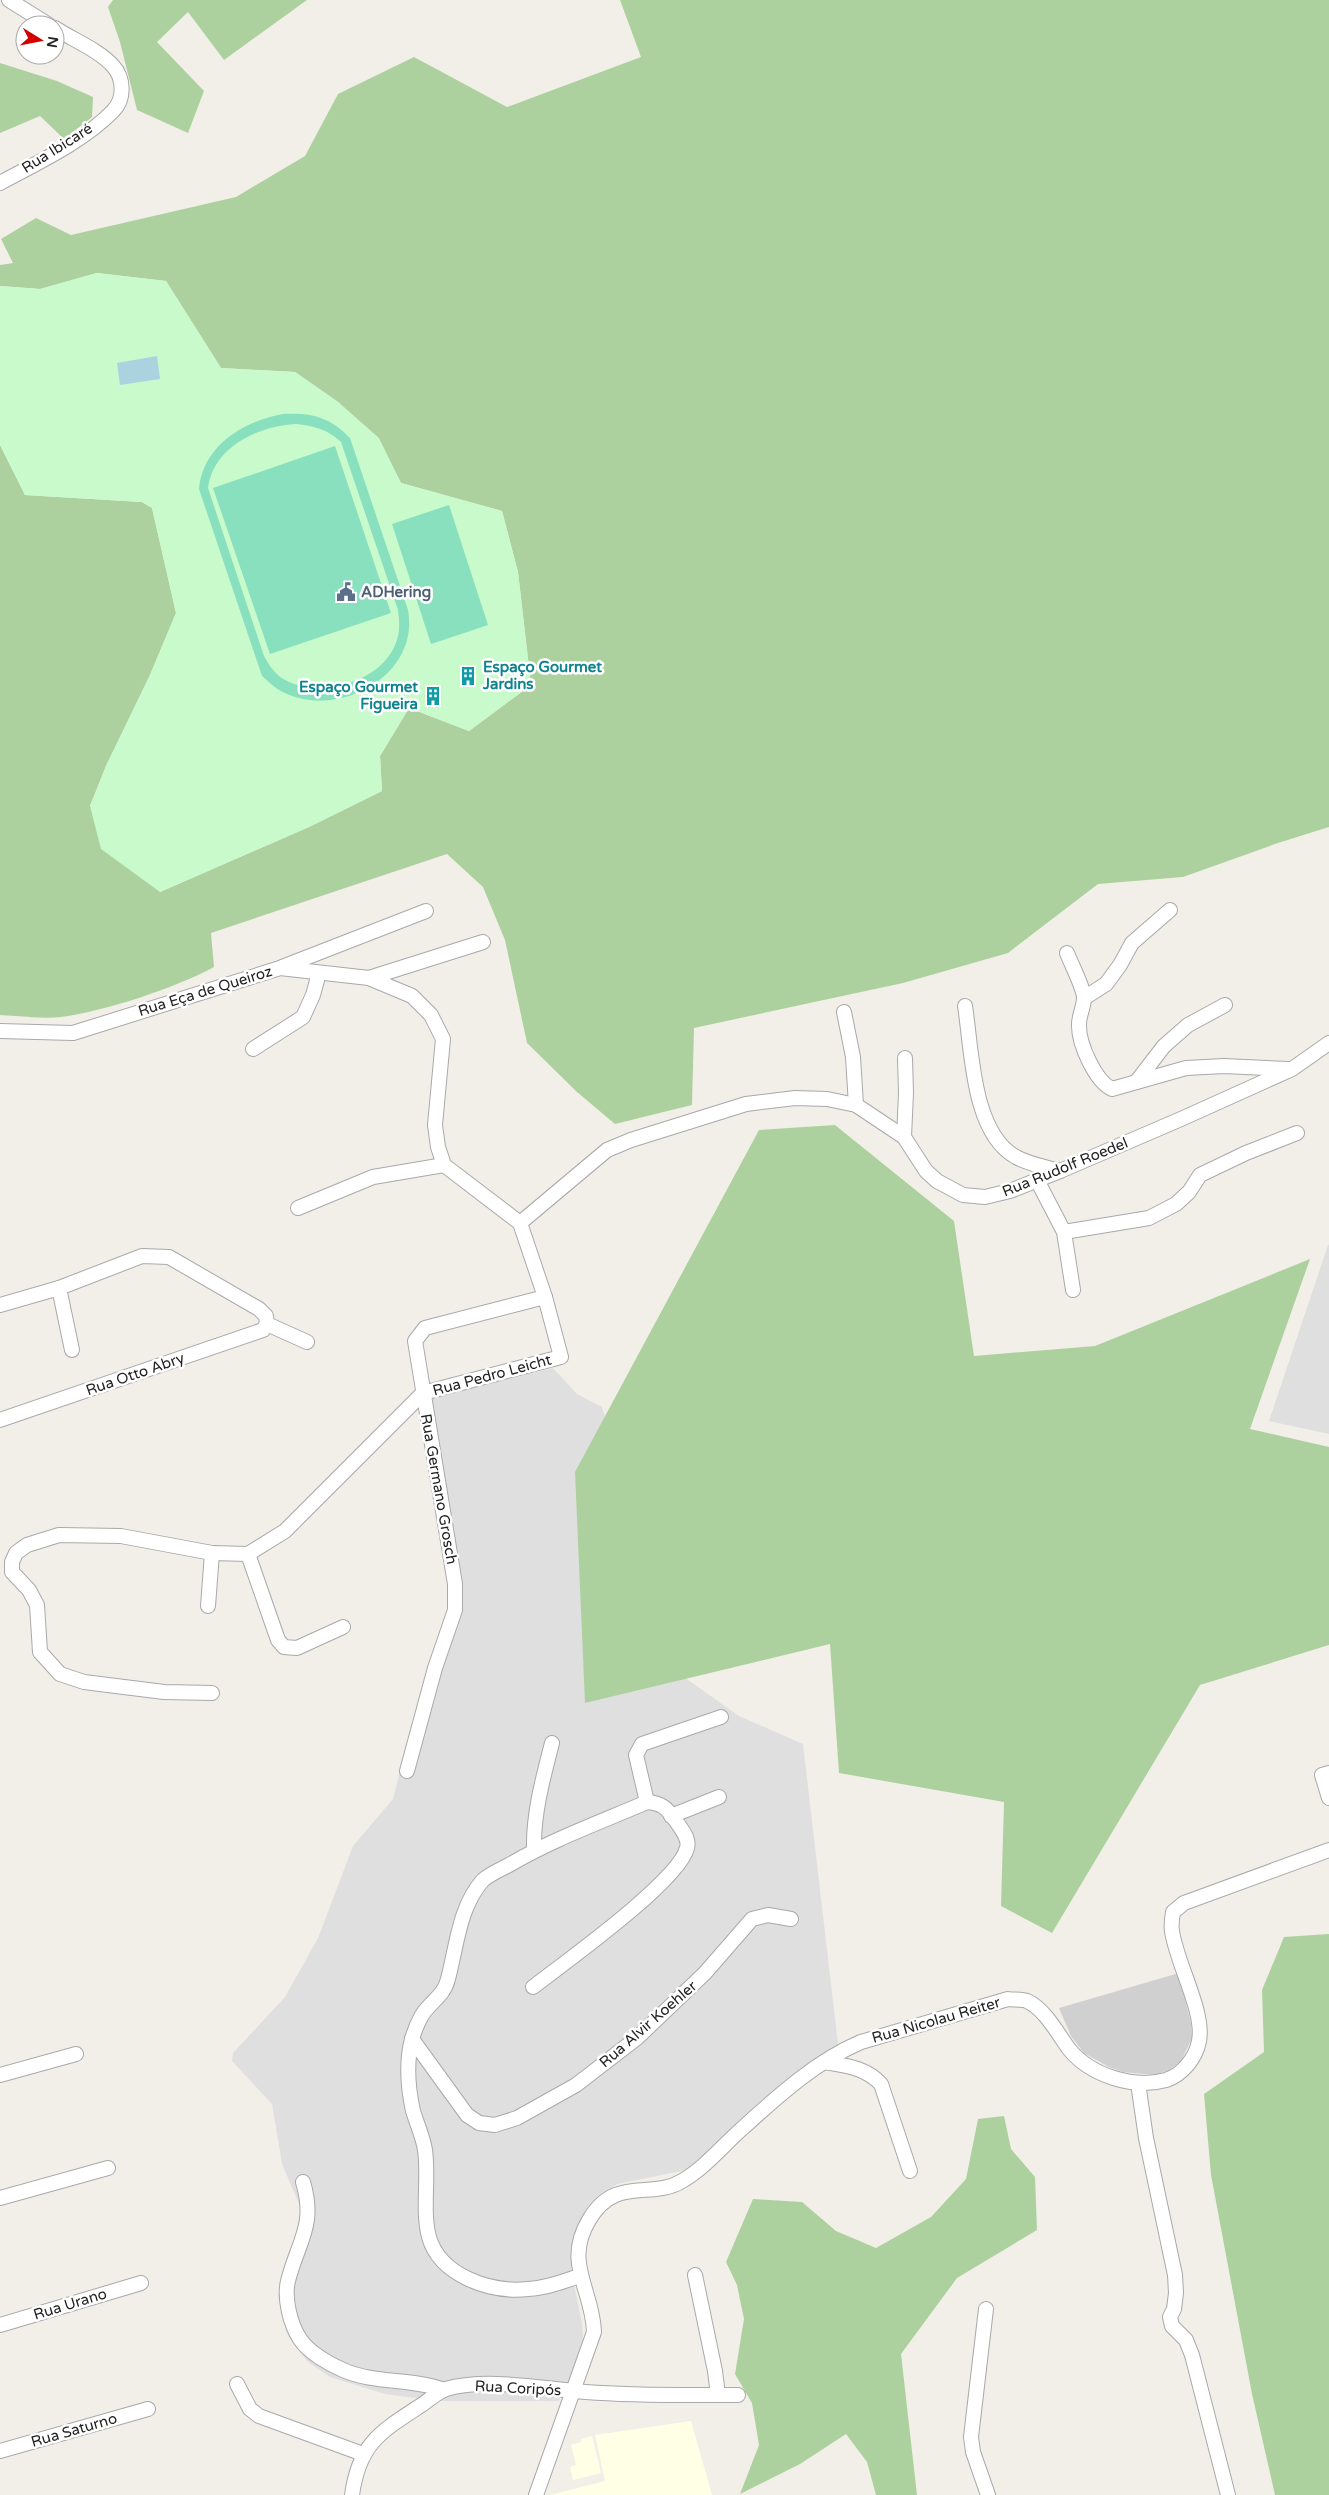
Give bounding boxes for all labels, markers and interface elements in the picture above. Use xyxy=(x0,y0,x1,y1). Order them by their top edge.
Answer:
north arrow xyxy=(15,15,65,65)
text: N xyxy=(43,35,62,49)
street label: Rua Ibicaré xyxy=(18,119,96,177)
public building icon: ADHering xyxy=(335,581,357,603)
place label: ADHering xyxy=(361,583,431,602)
place label: Espaço Gourmet Jardins xyxy=(482,658,602,693)
building icon: Espaço Gourmet Jardins xyxy=(457,665,479,687)
place label: Espaço Gourmet Figueira xyxy=(299,678,418,714)
building icon: Espaço Gourmet Figueira xyxy=(422,685,444,707)
street label: Rua Eça de Queiroz xyxy=(136,962,274,1020)
street label: Rua Rudolf Roedel xyxy=(1000,1134,1130,1200)
street label: Rua Otto Abry xyxy=(83,1349,187,1399)
street label: Rua Pedro Leicht xyxy=(431,1350,554,1399)
street label: Rua Germano Grosch xyxy=(417,1412,461,1566)
street label: Rua Alvir Koehler xyxy=(596,1977,701,2071)
street label: Rua Nicolau Reiter xyxy=(870,1993,1003,2047)
street label: Rua Urano xyxy=(31,2284,109,2324)
street label: Rua Coripós xyxy=(474,2377,562,2399)
street label: Rua Saturno xyxy=(29,2409,119,2451)

